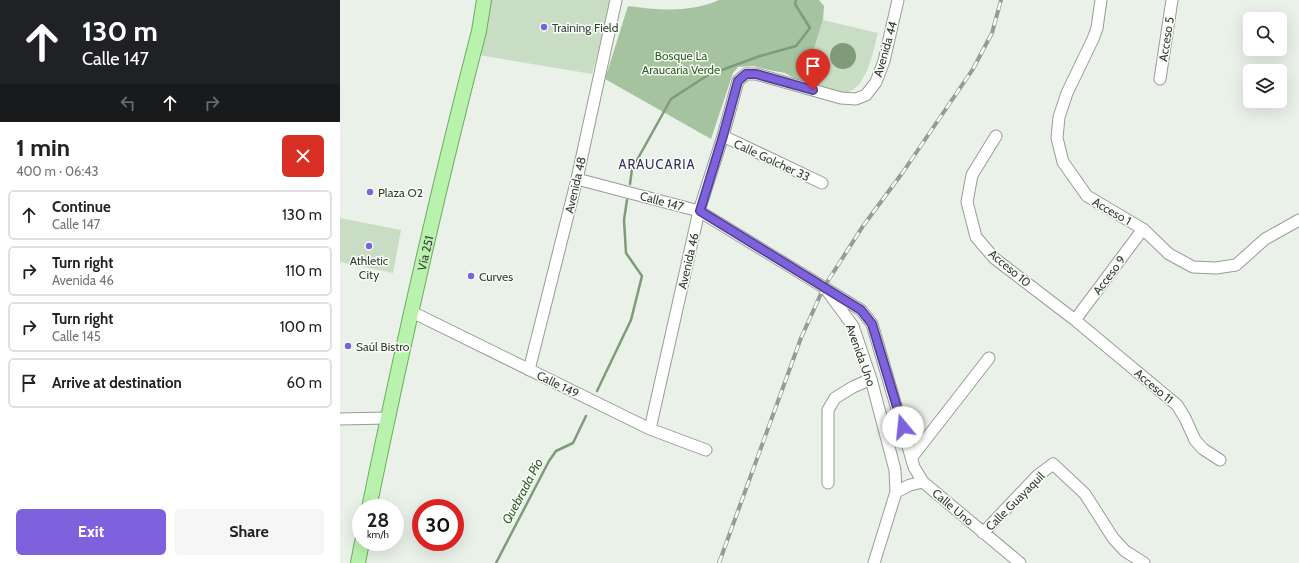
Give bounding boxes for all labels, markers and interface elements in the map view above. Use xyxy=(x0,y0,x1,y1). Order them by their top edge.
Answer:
map controls xyxy=(1243,12,1287,108)
button: search xyxy=(1243,12,1287,56)
text: 130 m xyxy=(82,14,158,48)
icon: ahead xyxy=(16,16,68,68)
street label: Acceso 5 xyxy=(1155,16,1177,62)
street label: Avenida 44 xyxy=(870,19,900,79)
place label: Training Field xyxy=(552,20,618,35)
marker: Training Field xyxy=(539,22,549,32)
text: Calle 147 xyxy=(82,48,149,70)
park label: Bosque La Araucaria Verde xyxy=(642,48,720,77)
pin xyxy=(796,49,830,90)
icon: arrive xyxy=(802,55,824,77)
button: layers xyxy=(1243,64,1287,108)
icon: left xyxy=(117,92,139,114)
icon: ahead xyxy=(159,92,181,114)
icon: right xyxy=(201,92,223,114)
text: 1 min xyxy=(16,133,70,162)
button: close xyxy=(282,135,324,177)
street label: Calle Golcher 33 xyxy=(731,136,813,184)
street label: Avenida 48 xyxy=(561,155,589,215)
district label: ARAUCARIA xyxy=(618,156,696,172)
text: 400 m · 06:43 xyxy=(16,163,99,179)
place label: Plaza O2 xyxy=(378,185,423,200)
marker: Plaza O2 xyxy=(365,187,375,197)
street label: Calle 147 xyxy=(639,188,685,214)
street label: Acceso 1 xyxy=(1090,194,1134,228)
text: Continue xyxy=(52,198,111,216)
icon: ahead xyxy=(18,204,40,226)
text: 130 m xyxy=(282,206,322,224)
text: Calle 147 xyxy=(52,216,100,232)
street label: Avenida 46 xyxy=(674,231,702,290)
street label: Vía 251 xyxy=(413,234,436,272)
marker: Athletic City xyxy=(364,241,374,251)
street label: Acceso 10 xyxy=(986,246,1034,290)
street label: Acceso 9 xyxy=(1089,252,1129,298)
place label: Athletic City xyxy=(350,253,389,282)
text: Turn right xyxy=(52,254,113,272)
icon: right xyxy=(18,260,40,282)
text: 110 m xyxy=(285,262,322,280)
place label: Curves xyxy=(479,269,513,284)
marker: Curves xyxy=(466,271,476,281)
text: Avenida 46 xyxy=(52,272,114,288)
text: Turn right xyxy=(52,310,113,328)
icon: right xyxy=(18,316,40,338)
text: 100 m xyxy=(280,318,322,336)
street label: Avenida Uno xyxy=(843,322,879,389)
text: Calle 145 xyxy=(52,328,101,344)
place label: Saúl Bistro xyxy=(356,339,410,354)
marker: Saúl Bistro xyxy=(343,341,353,351)
street label: Acceso 11 xyxy=(1131,365,1177,407)
street label: Calle 149 xyxy=(534,367,582,401)
icon: arrive xyxy=(18,372,40,394)
text: Arrive at destination xyxy=(52,374,182,392)
text: 60 m xyxy=(286,374,322,392)
position arrow xyxy=(882,406,924,448)
water label: Quebrada Pío xyxy=(498,455,546,527)
street label: Calle Guayaquil xyxy=(982,468,1048,534)
street label: Calle Uno xyxy=(929,485,977,529)
speed limit sign: 30 xyxy=(412,499,464,551)
text: 28 xyxy=(367,508,389,532)
button: Exit xyxy=(16,509,166,555)
button: Share xyxy=(174,509,324,555)
text: km/h xyxy=(367,528,389,541)

